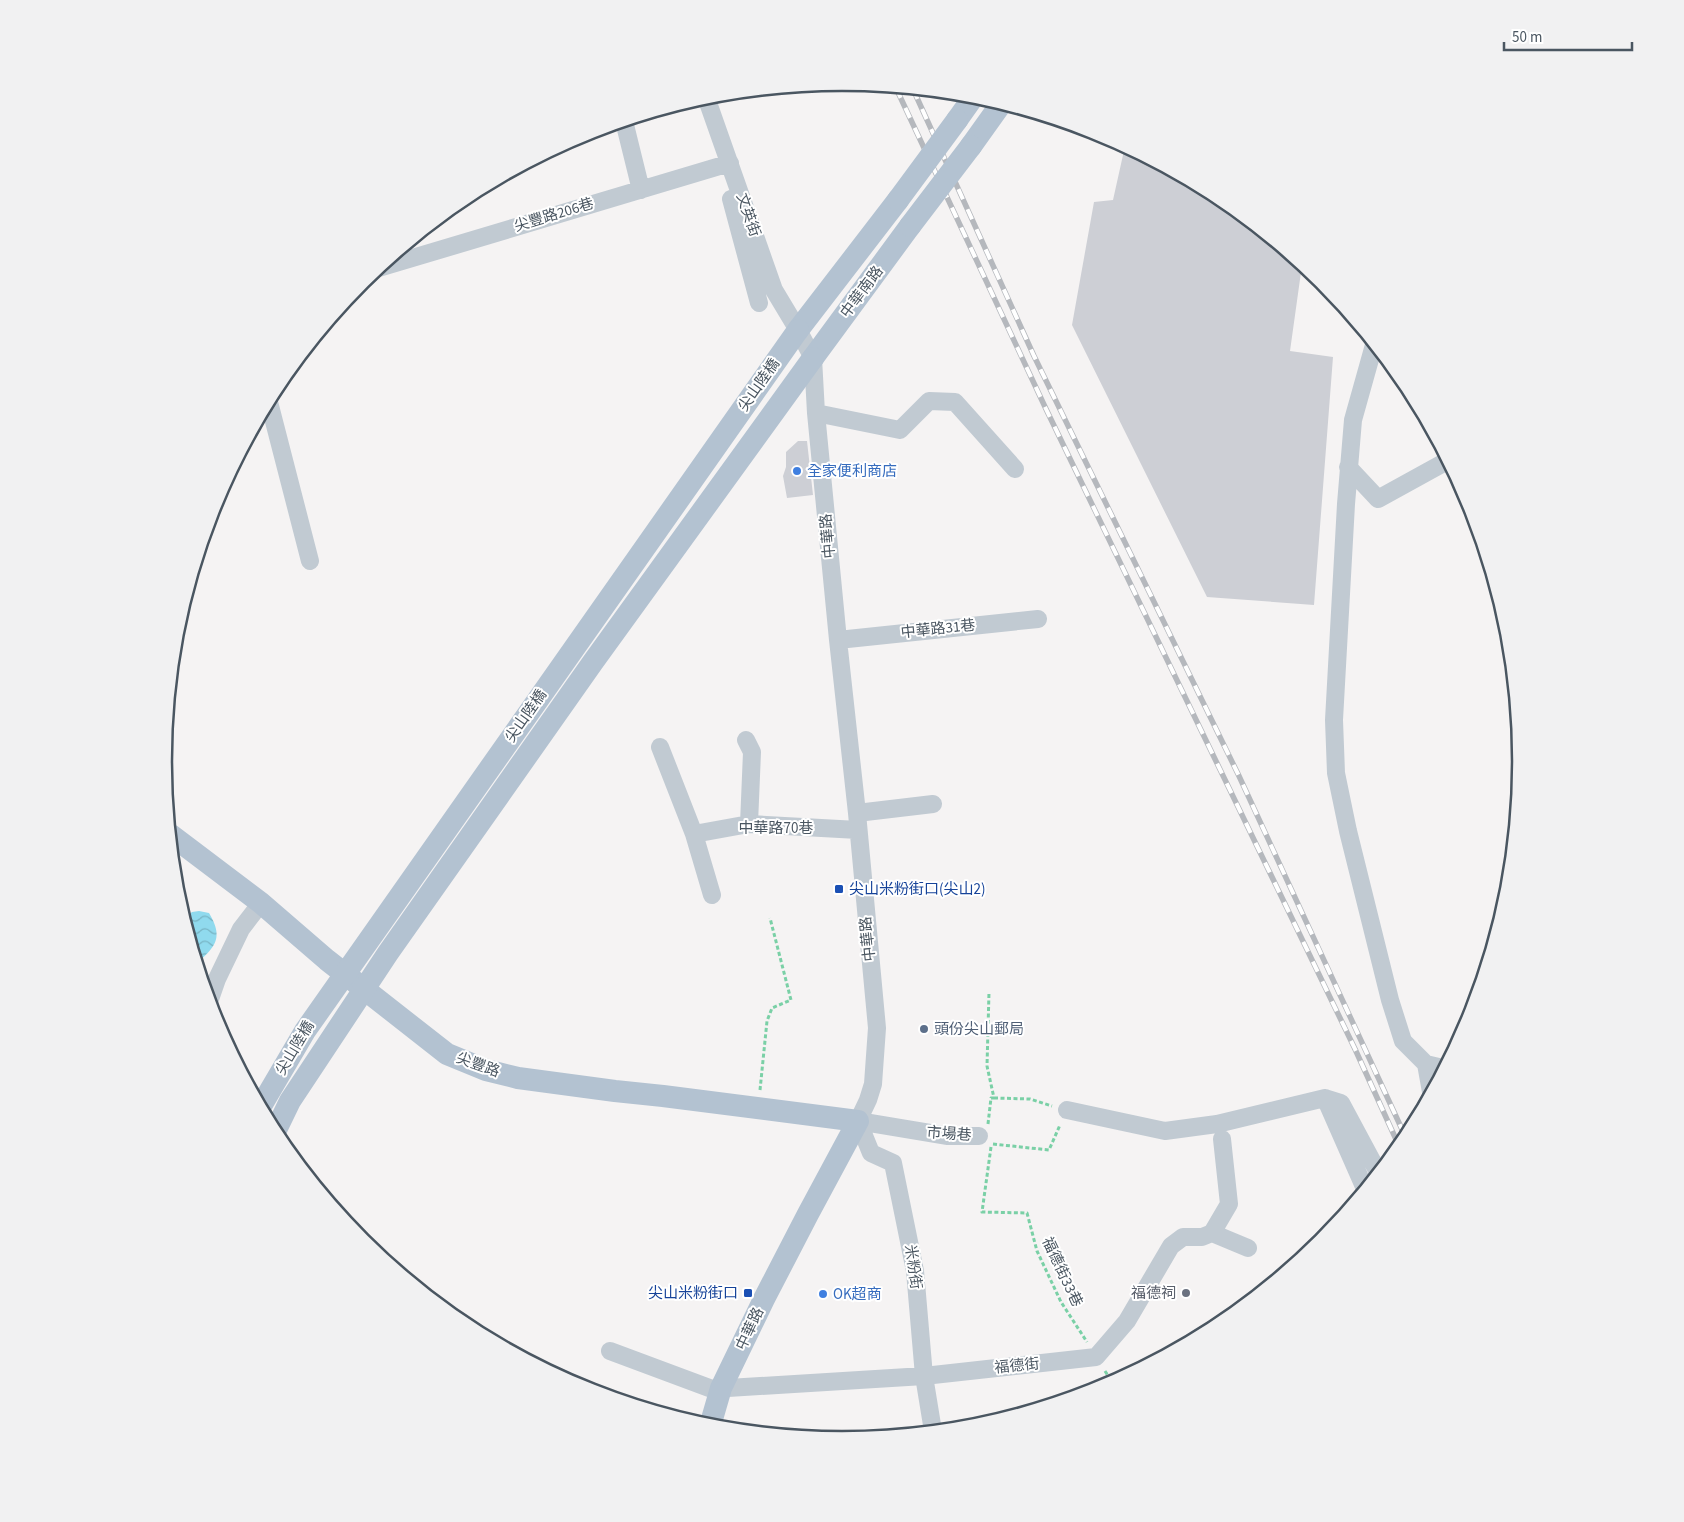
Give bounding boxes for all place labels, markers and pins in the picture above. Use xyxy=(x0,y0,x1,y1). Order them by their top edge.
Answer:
place label: 全家便利商店 xyxy=(807,461,897,482)
marker: 全家便利商店 xyxy=(791,465,803,477)
place label: 尖山米粉街口(尖山2) xyxy=(849,879,986,900)
marker: 尖山米粉街口(尖山2) xyxy=(833,883,845,895)
place label: 頭份尖山郵局 xyxy=(934,1019,1024,1040)
marker: 頭份尖山郵局 xyxy=(918,1023,930,1035)
place label: 尖山米粉街口 xyxy=(648,1283,738,1304)
place label: 福德祠 xyxy=(1131,1283,1176,1304)
place label: OK超商 xyxy=(833,1284,882,1305)
marker: 尖山米粉街口 xyxy=(742,1287,754,1299)
marker: 福德祠 xyxy=(1180,1287,1192,1299)
marker: OK超商 xyxy=(817,1288,829,1300)

